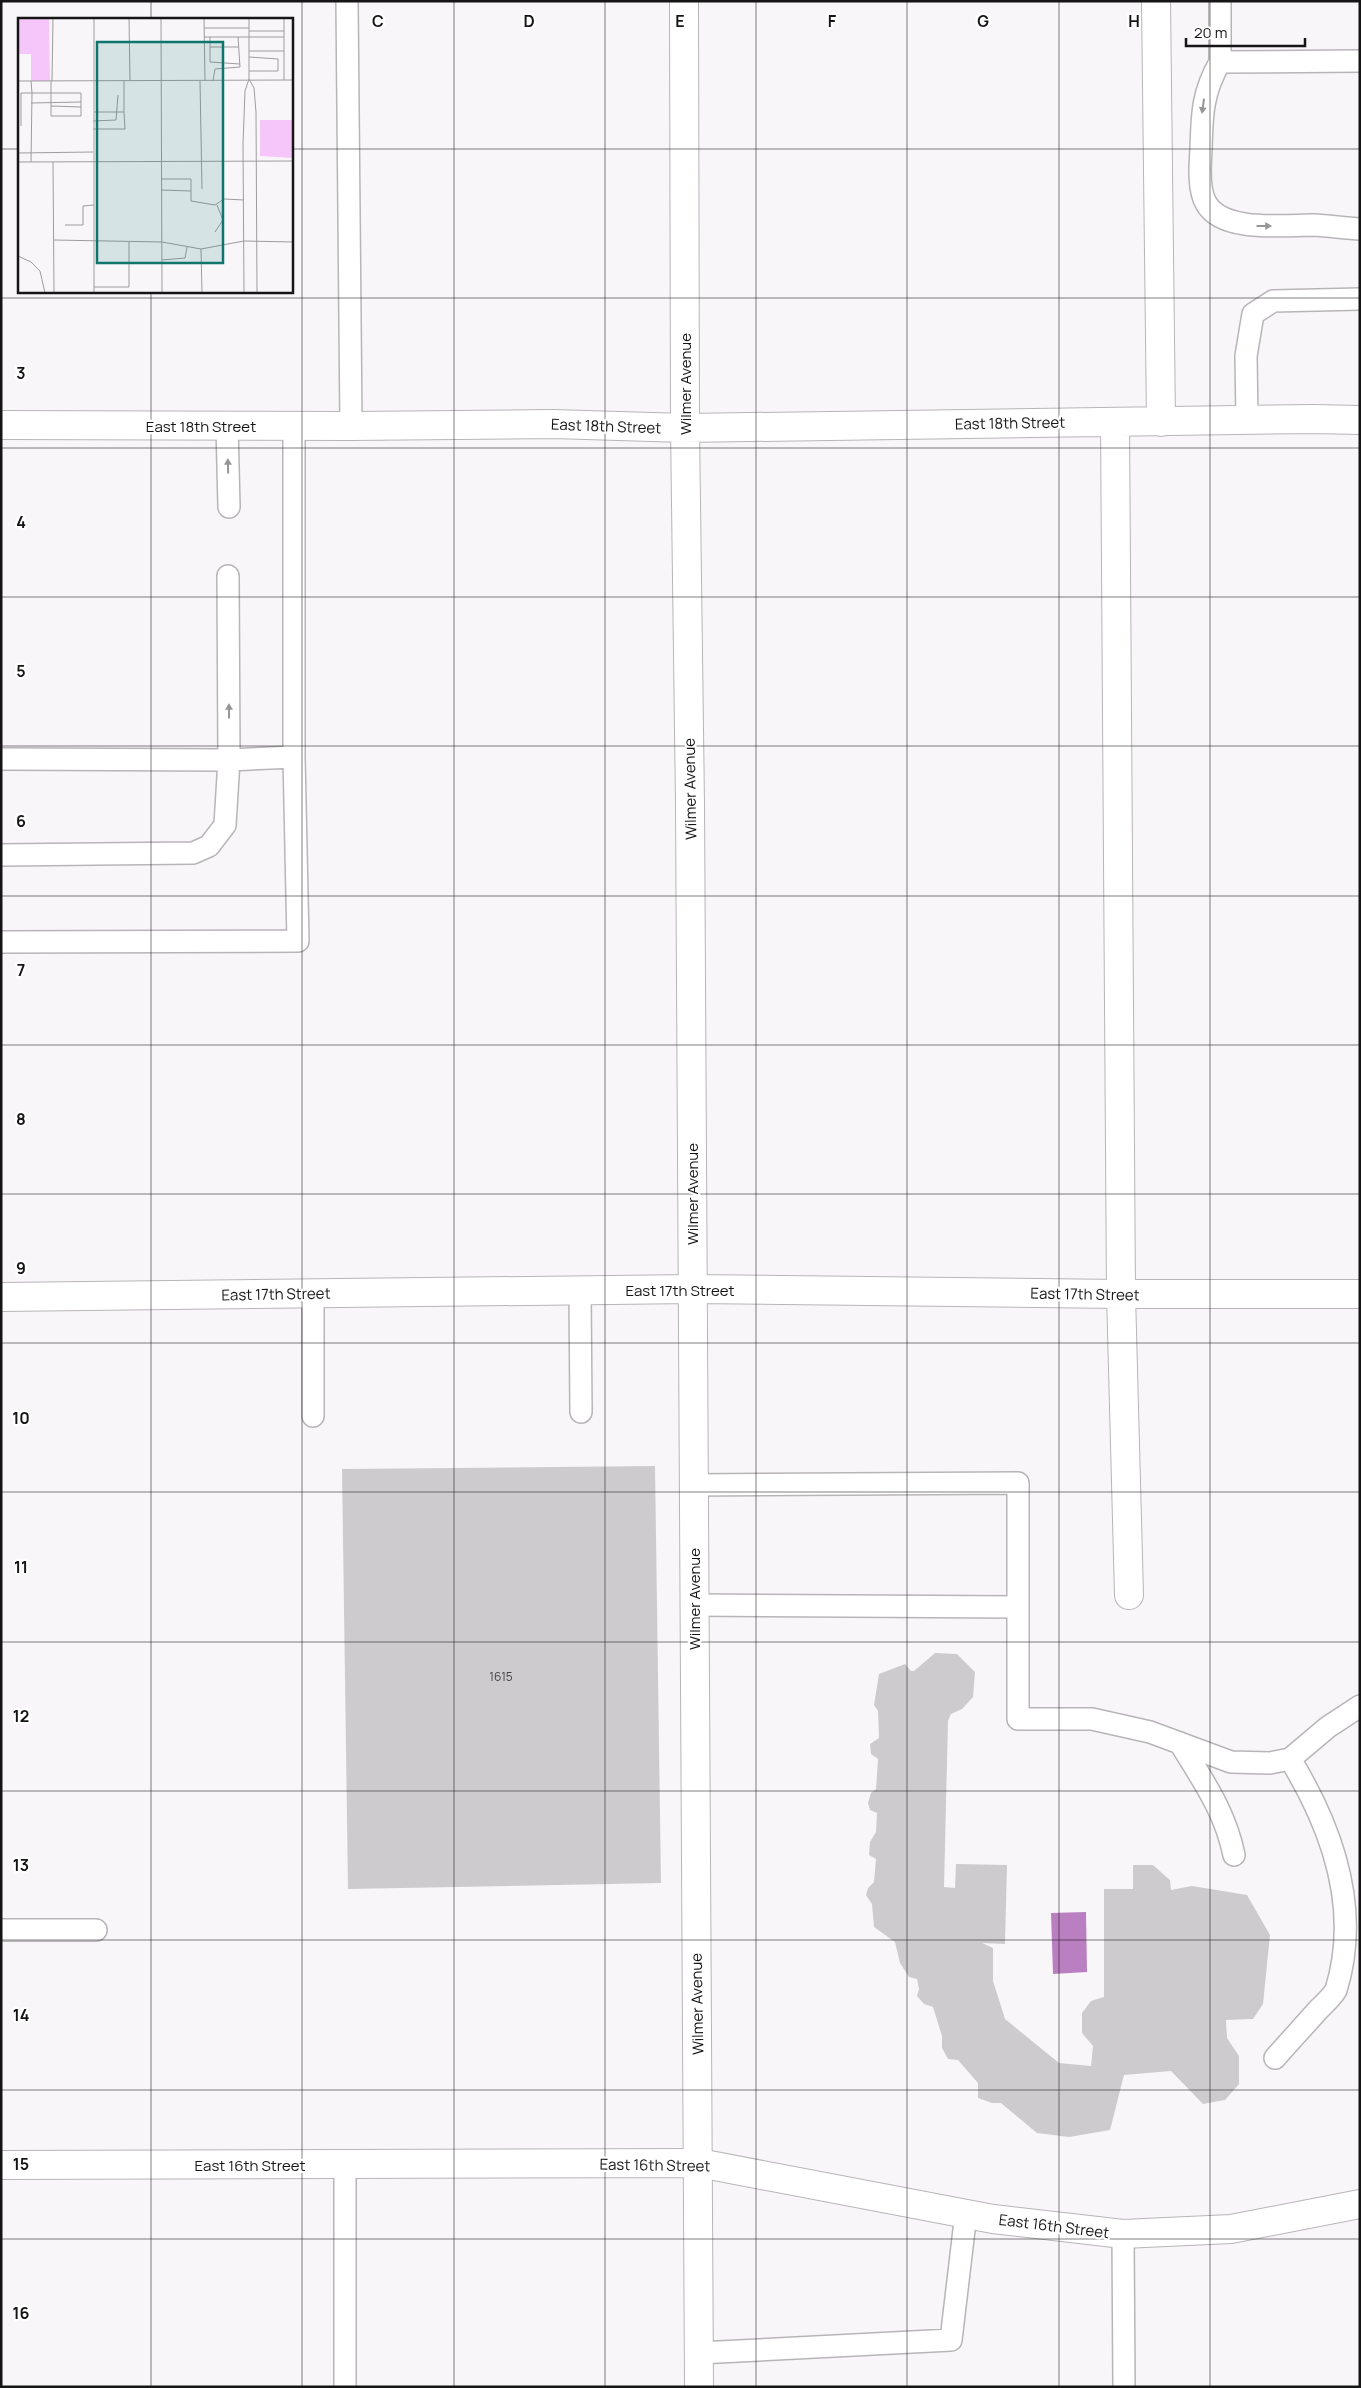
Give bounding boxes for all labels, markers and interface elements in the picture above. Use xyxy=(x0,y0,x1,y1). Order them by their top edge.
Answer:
text: C xyxy=(372,10,384,32)
text: D xyxy=(523,10,535,32)
text: E xyxy=(675,10,685,32)
text: F xyxy=(828,10,837,32)
text: G xyxy=(977,10,989,32)
text: H xyxy=(1128,10,1140,32)
scale bar xyxy=(1186,15,1305,47)
inset map xyxy=(18,18,292,292)
text: 20 m xyxy=(1194,22,1227,43)
one-way arrow xyxy=(1199,99,1207,115)
one-way arrow xyxy=(1256,222,1272,230)
street label: Wilmer Avenue xyxy=(675,333,696,435)
text: 3 xyxy=(16,362,26,384)
street label: East 18th Street xyxy=(955,412,1065,434)
street label: East 18th Street xyxy=(551,414,661,438)
street label: East 18th Street xyxy=(146,416,256,437)
one-way arrow xyxy=(224,458,232,474)
text: 4 xyxy=(16,511,26,533)
text: 5 xyxy=(16,660,26,682)
one-way arrow xyxy=(225,703,233,719)
street label: Wilmer Avenue xyxy=(679,738,701,840)
text: 6 xyxy=(16,810,26,832)
text: 7 xyxy=(17,959,25,981)
text: 8 xyxy=(16,1108,26,1130)
street label: Wilmer Avenue xyxy=(682,1143,703,1245)
text: 9 xyxy=(16,1257,26,1279)
street label: East 17th Street xyxy=(625,1280,735,1301)
street label: East 17th Street xyxy=(221,1283,331,1305)
street label: East 17th Street xyxy=(1030,1283,1140,1305)
text: 10 xyxy=(12,1407,30,1429)
street label: Wilmer Avenue xyxy=(684,1548,705,1650)
text: 11 xyxy=(14,1556,28,1578)
house number: 1615 xyxy=(489,1668,513,1685)
text: 12 xyxy=(13,1705,29,1727)
text: 13 xyxy=(13,1854,29,1876)
street label: Wilmer Avenue xyxy=(686,1953,708,2055)
text: 14 xyxy=(13,2004,29,2026)
text: 15 xyxy=(13,2153,29,2175)
street label: East 16th Street xyxy=(599,2154,711,2176)
street label: East 16th Street xyxy=(195,2155,305,2176)
street label: East 16th Street xyxy=(998,2209,1110,2243)
text: 16 xyxy=(13,2302,30,2324)

